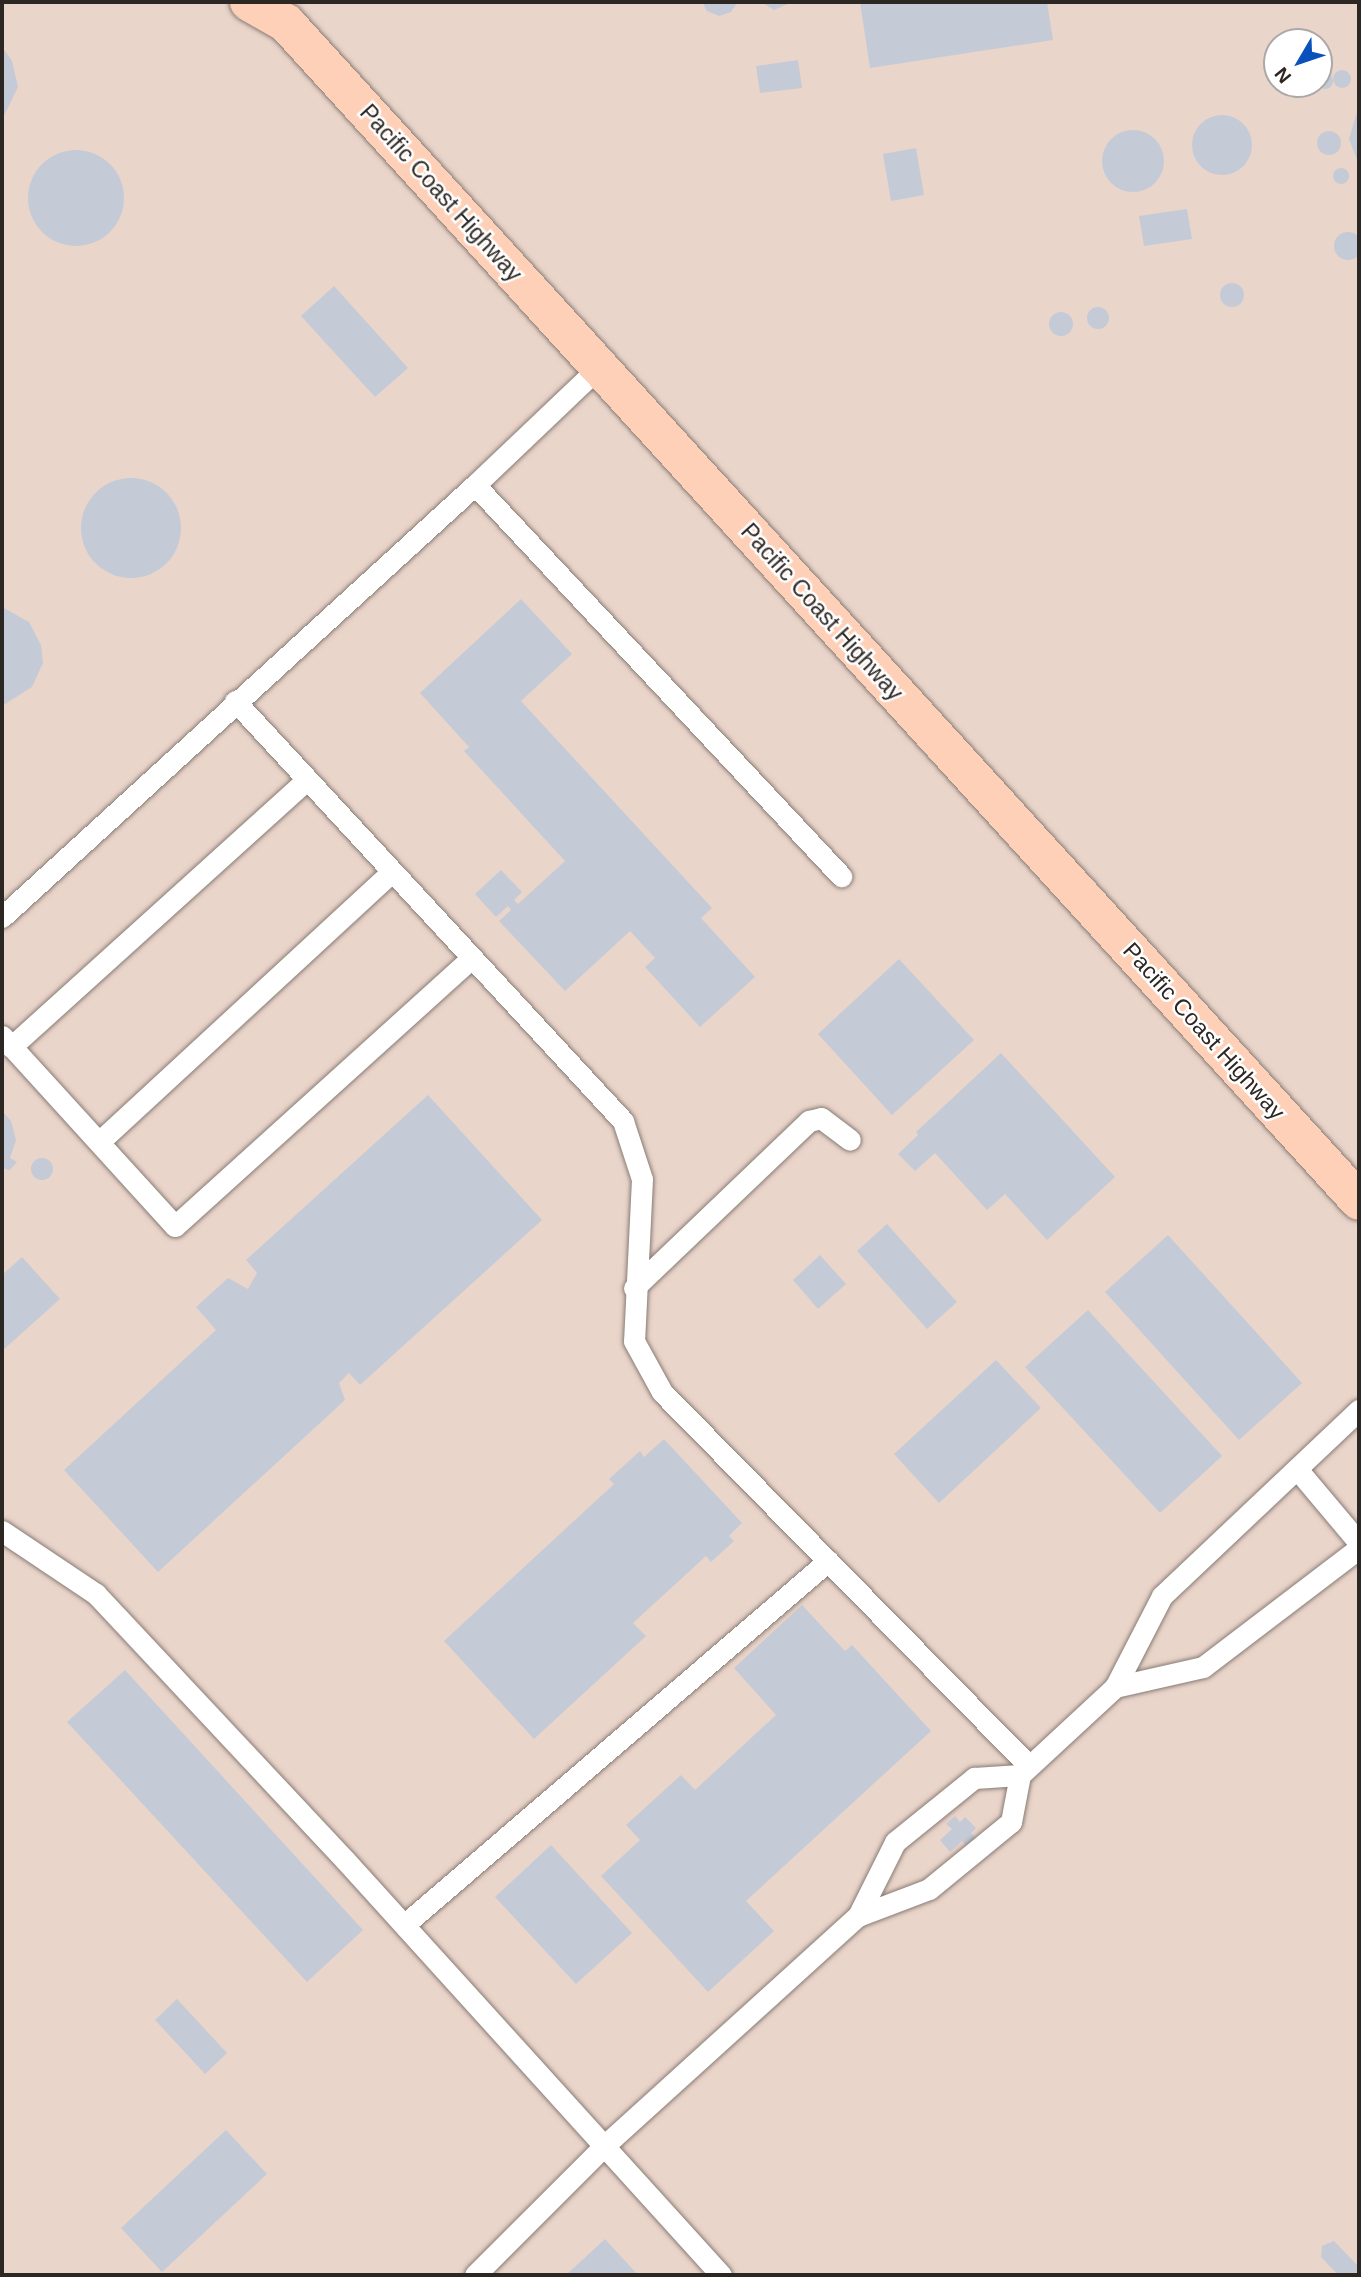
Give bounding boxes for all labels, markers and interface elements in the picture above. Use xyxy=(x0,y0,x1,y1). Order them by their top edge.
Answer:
north arrow xyxy=(1263,28,1333,98)
text: N xyxy=(1270,63,1295,87)
street label: Pacific Coast Highway xyxy=(354,99,528,287)
street label: Pacific Coast Highway xyxy=(735,518,909,706)
street label: Pacific Coast Highway xyxy=(1117,937,1291,1125)

